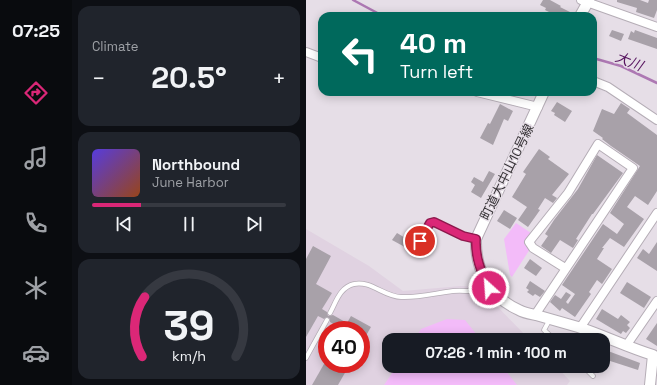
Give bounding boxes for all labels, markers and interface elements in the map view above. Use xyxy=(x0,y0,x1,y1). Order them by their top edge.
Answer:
text: 07:25 xyxy=(12,19,60,42)
text: 40 m xyxy=(400,25,467,61)
icon: left xyxy=(334,28,386,80)
text: Climate xyxy=(92,38,138,55)
water label: 大川 xyxy=(613,47,647,75)
text: 20.5° xyxy=(151,58,227,97)
text: Turn left xyxy=(400,60,473,83)
text: − xyxy=(92,64,106,92)
text: + xyxy=(272,64,286,92)
icon: directions xyxy=(22,79,50,107)
street label: 町道大中山10号線 xyxy=(476,121,538,223)
icon: music xyxy=(22,144,50,172)
text: Northbound xyxy=(152,155,240,174)
text: June Harbor xyxy=(152,174,229,191)
icon: phone xyxy=(22,209,50,237)
icon: previous xyxy=(113,213,135,235)
icon: pause xyxy=(178,213,200,235)
icon: next xyxy=(243,213,265,235)
pin xyxy=(403,224,437,258)
icon: arrive xyxy=(409,230,431,252)
position arrow xyxy=(468,267,510,309)
icon: climate xyxy=(22,274,50,302)
text: 39 xyxy=(164,299,215,352)
speed limit sign: 40 xyxy=(318,321,370,373)
icon: car xyxy=(22,339,50,367)
text: 07:26 · 1 min · 100 m xyxy=(425,343,567,362)
text: km/h xyxy=(172,346,206,364)

